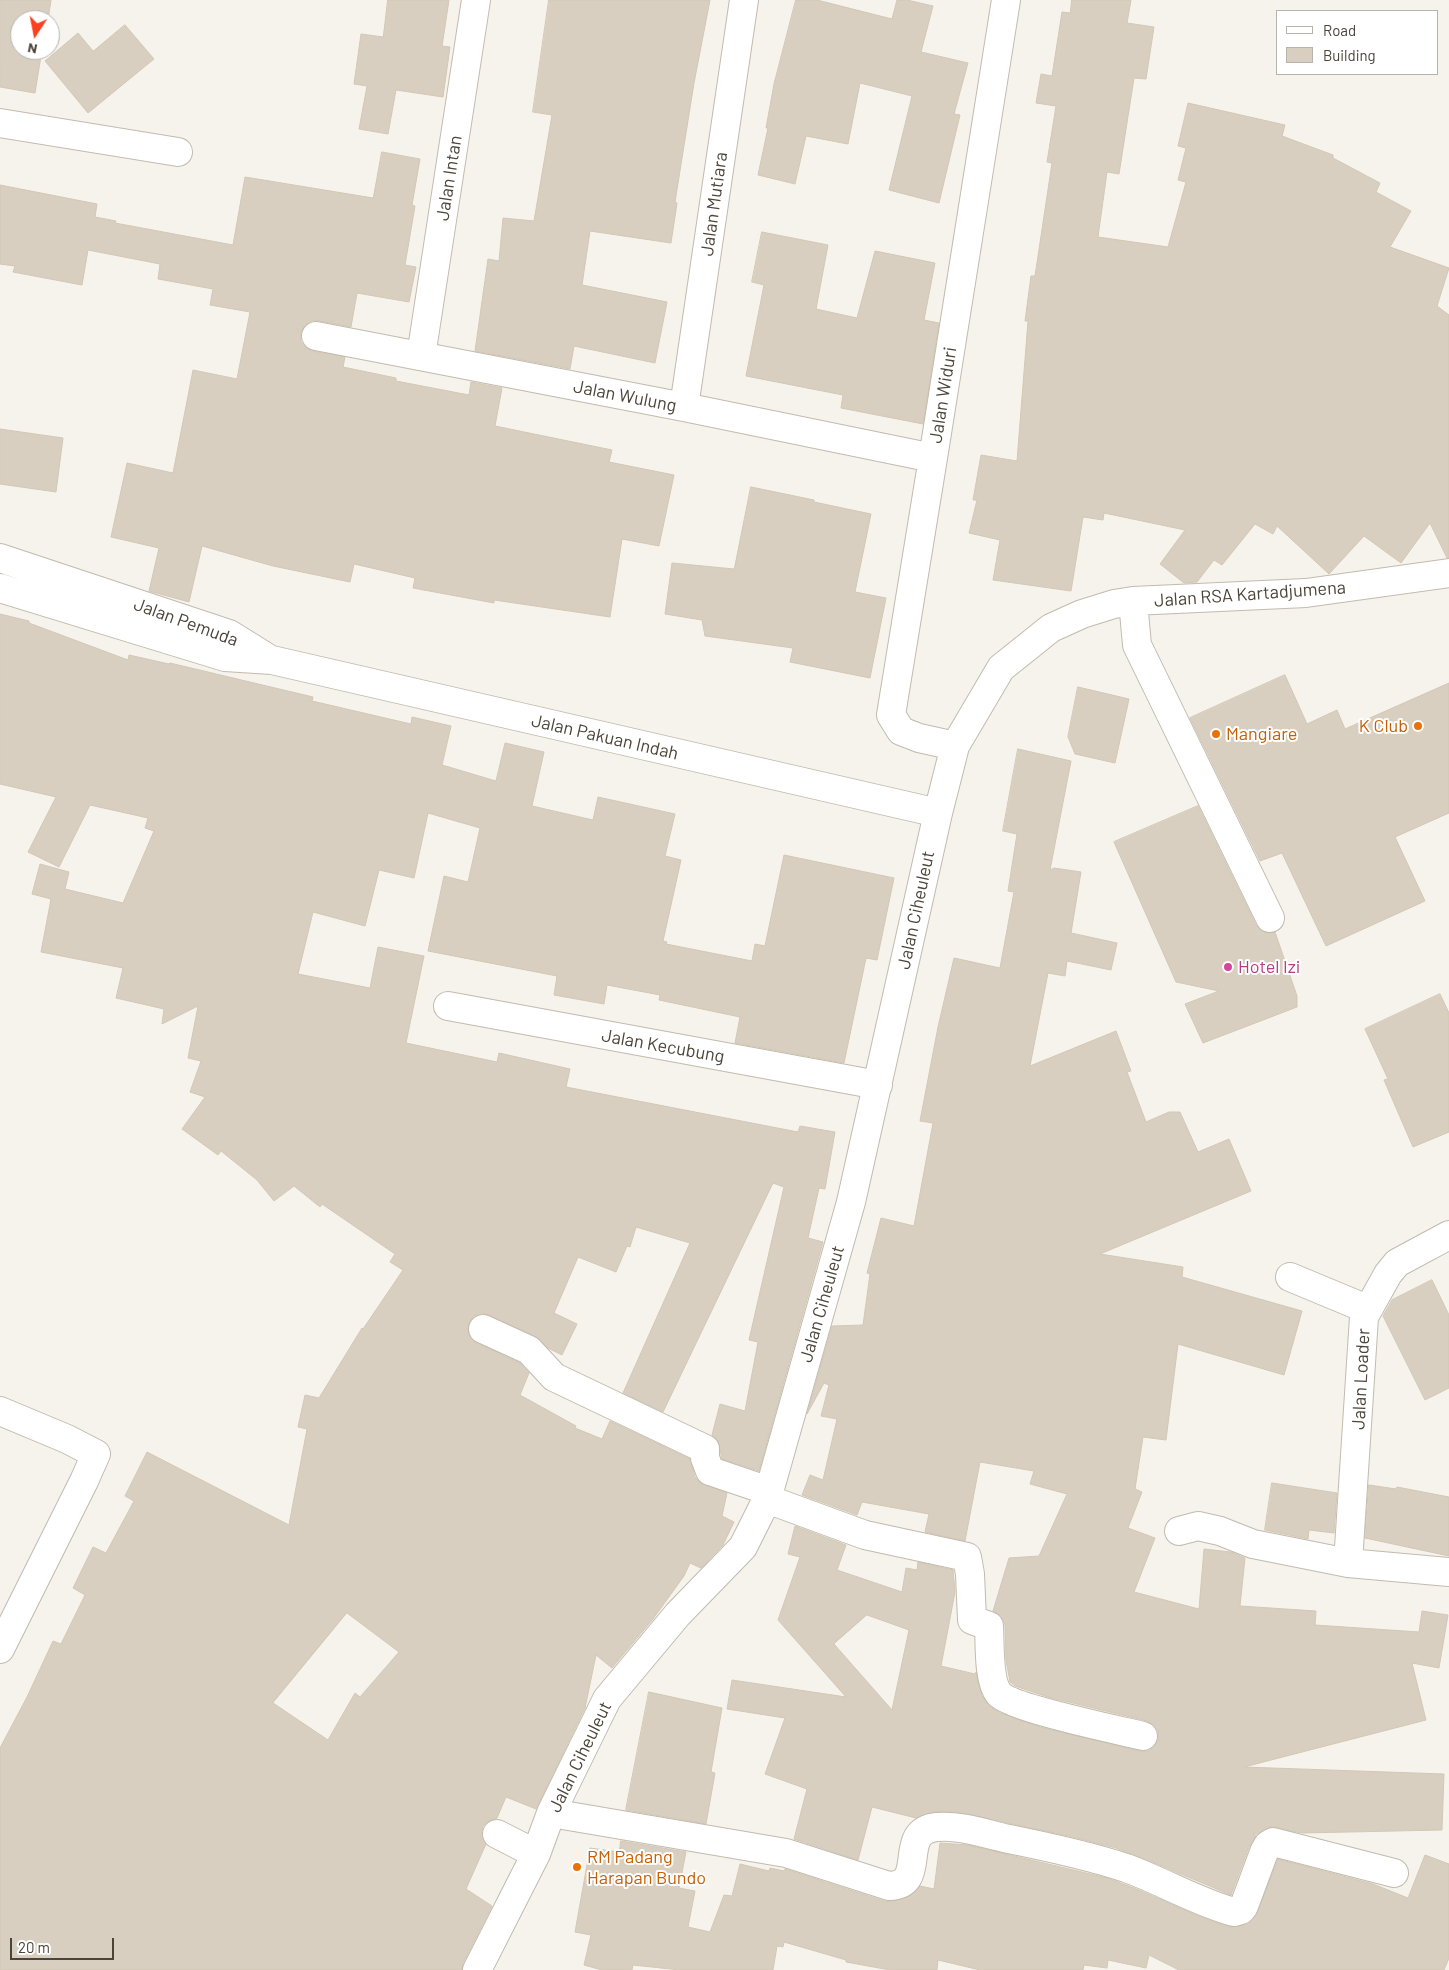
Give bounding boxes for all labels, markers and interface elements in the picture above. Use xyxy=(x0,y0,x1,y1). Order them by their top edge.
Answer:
north arrow xyxy=(10,10,60,60)
legend xyxy=(1276,10,1439,75)
text: Road xyxy=(1323,21,1356,39)
text: N xyxy=(26,40,38,58)
text: Building xyxy=(1323,46,1376,64)
street label: Jalan Intan xyxy=(432,134,466,222)
street label: Jalan Mutiara xyxy=(696,151,732,257)
street label: Jalan Widuri xyxy=(925,345,961,445)
street label: Jalan Wulung xyxy=(572,375,678,417)
street label: Jalan RSA Kartadjumena xyxy=(1153,577,1347,611)
street label: Jalan Pemuda xyxy=(131,593,241,651)
street label: Jalan Pakuan Indah xyxy=(529,710,681,764)
place label: K Club xyxy=(1359,715,1408,737)
marker: K Club xyxy=(1412,720,1424,732)
place label: Mangiare xyxy=(1226,723,1297,745)
marker: Mangiare xyxy=(1210,728,1222,740)
street label: Jalan Ciheuleut xyxy=(893,849,939,971)
place label: Hotel Izi xyxy=(1238,956,1300,978)
marker: Hotel Izi xyxy=(1222,961,1234,973)
street label: Jalan Kecubung xyxy=(600,1025,726,1067)
street label: Jalan Ciheuleut xyxy=(795,1243,849,1365)
street label: Jalan Loader xyxy=(1348,1328,1374,1430)
street label: Jalan Ciheuleut xyxy=(544,1698,616,1816)
place label: RM Padang Harapan Bundo xyxy=(587,1846,706,1888)
marker: RM Padang Harapan Bundo xyxy=(571,1861,583,1873)
scale bar xyxy=(12,1928,116,1960)
text: 20 m xyxy=(18,1938,50,1956)

